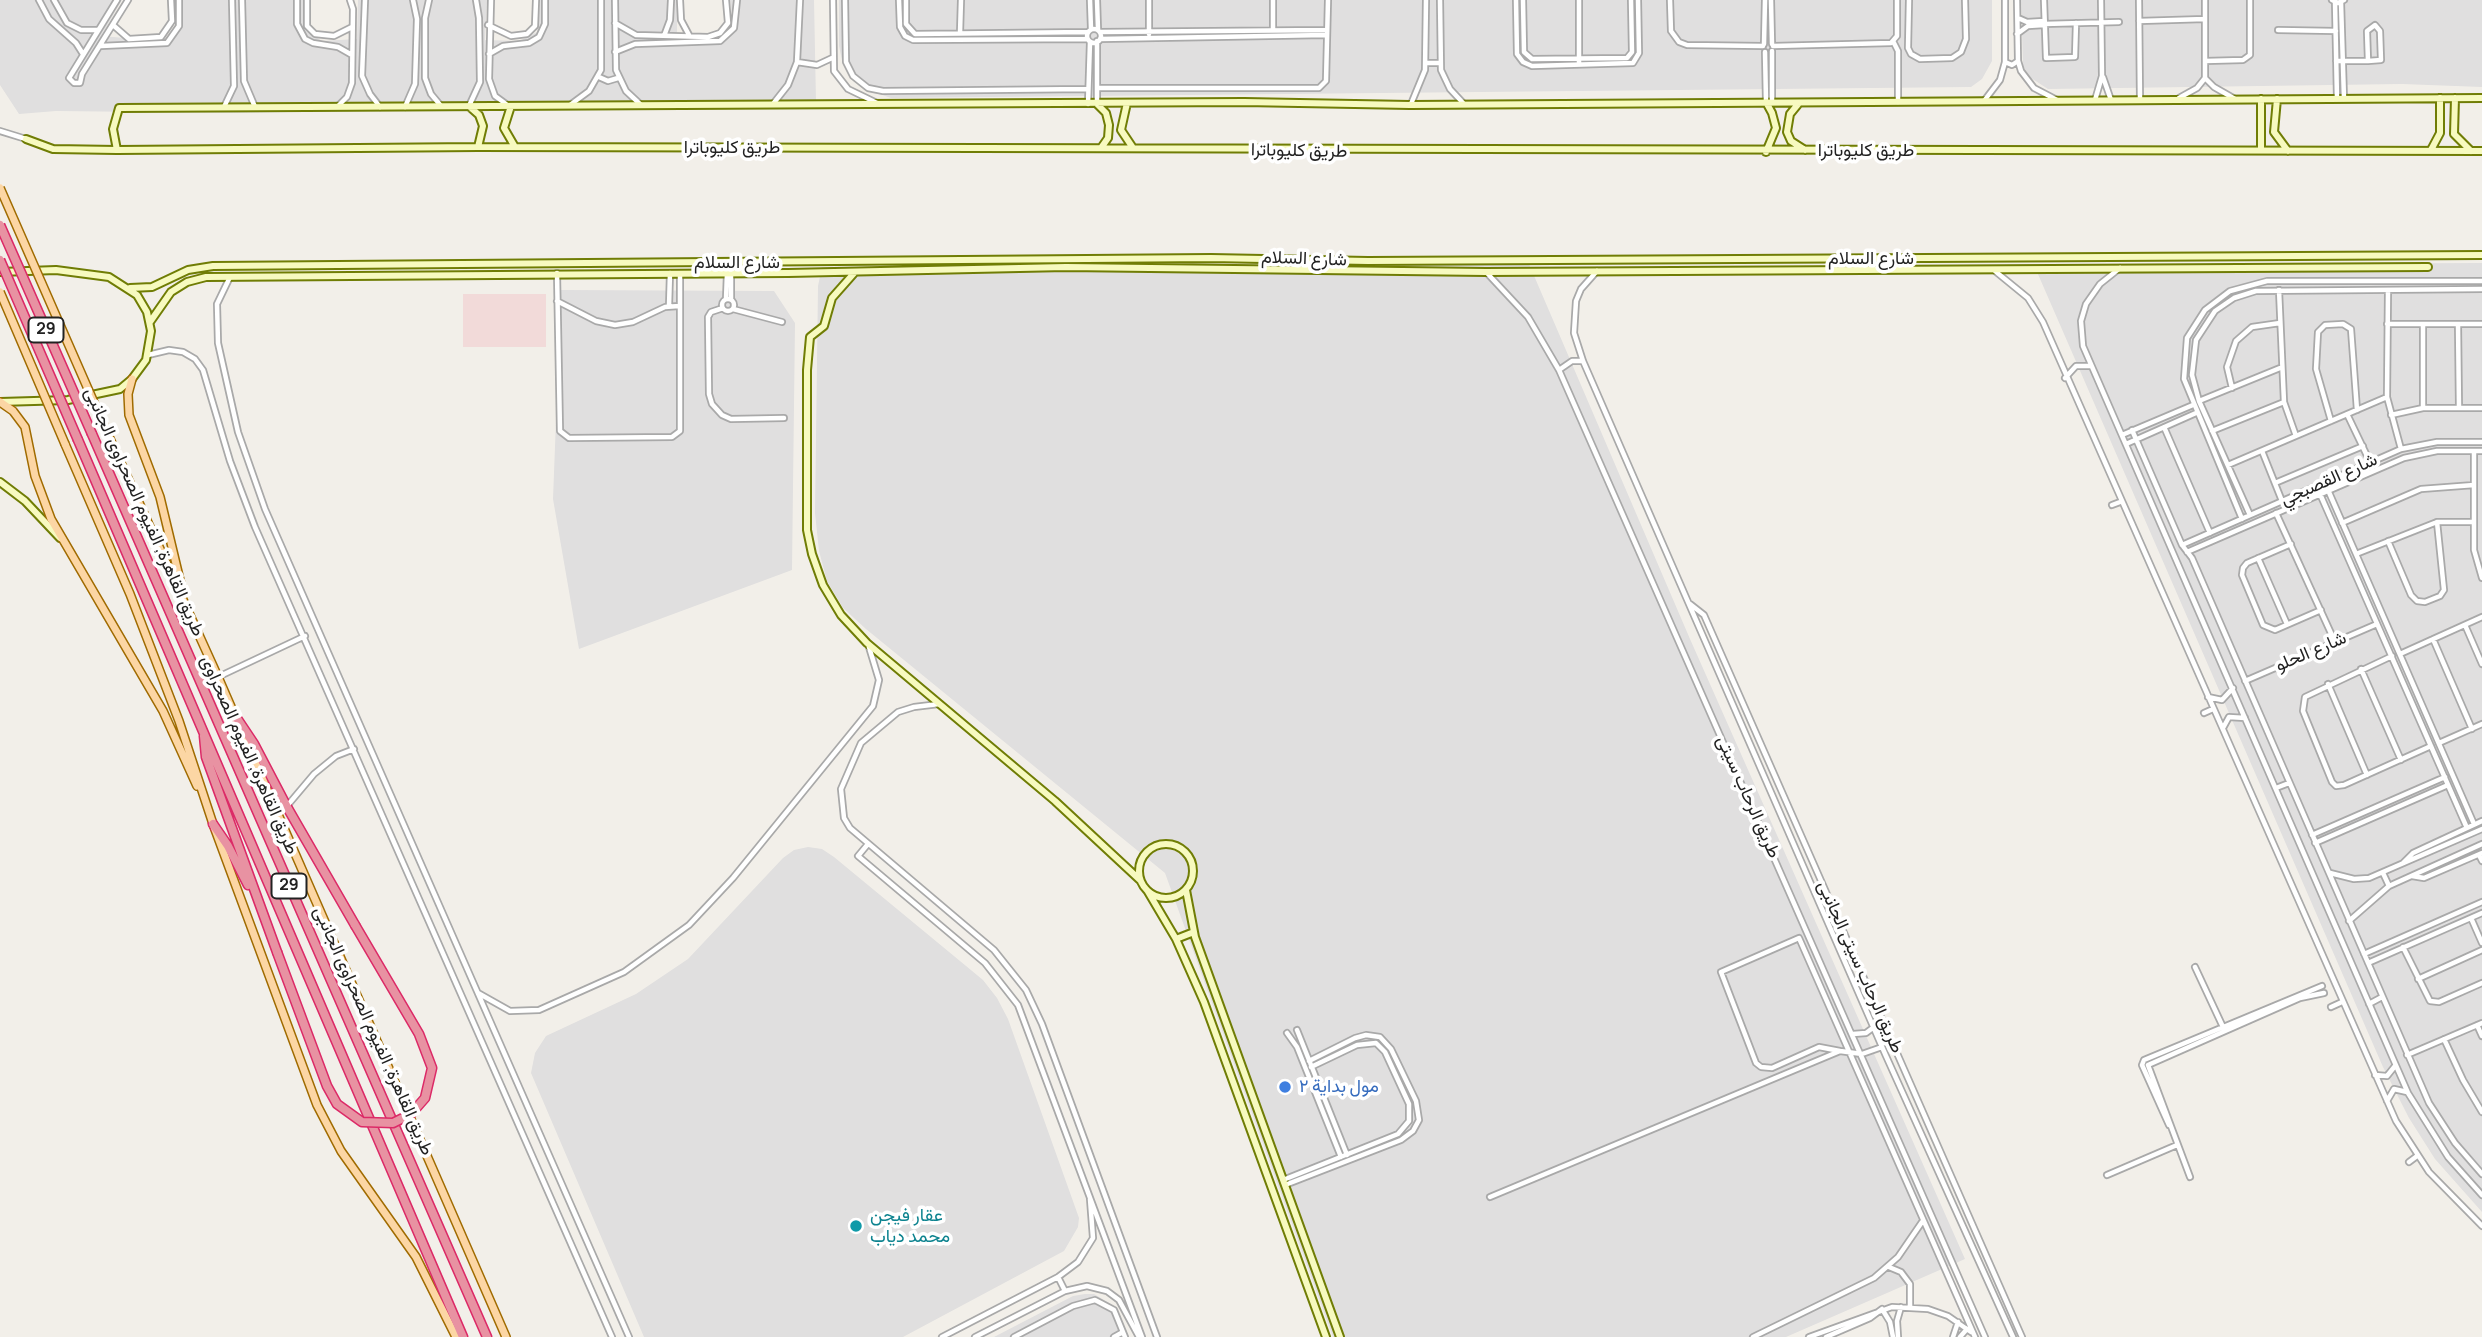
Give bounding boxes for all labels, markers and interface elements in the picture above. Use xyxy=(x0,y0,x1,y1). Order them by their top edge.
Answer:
street label: طريق كليوباترا xyxy=(684,137,780,159)
street label: طريق كليوباترا xyxy=(1251,139,1347,163)
street label: طريق كليوباترا xyxy=(1818,140,1914,162)
street label: شارع السلام xyxy=(1261,247,1347,271)
street label: شارع السلام xyxy=(1828,248,1914,270)
street label: شارع السلام xyxy=(694,252,780,274)
road number: 29 xyxy=(28,318,64,342)
street label: طريق القاهرة, الفيوم الصحراوى الجانبى xyxy=(79,384,209,640)
street label: شارع القصبجي xyxy=(2277,449,2381,511)
street label: شارع الحلو xyxy=(2272,627,2350,677)
street label: طريق القاهرة, الفيوم الصحراوى xyxy=(195,652,303,858)
street label: طريق الرحاب سيتى xyxy=(1711,732,1785,862)
road number: 29 xyxy=(272,874,306,898)
street label: طريق الرحاب سيتى الجانبى xyxy=(1812,878,1908,1056)
street label: طريق القاهرة, الفيوم الصحراوى الجانبى xyxy=(308,903,438,1159)
place label: مول بداية ۲ xyxy=(1299,1076,1379,1098)
marker: مول بداية ۲ xyxy=(1277,1079,1293,1095)
place label: عقار فيجن محمد دياب xyxy=(870,1205,950,1248)
marker: عقار فيجن محمد دياب xyxy=(848,1218,864,1234)

